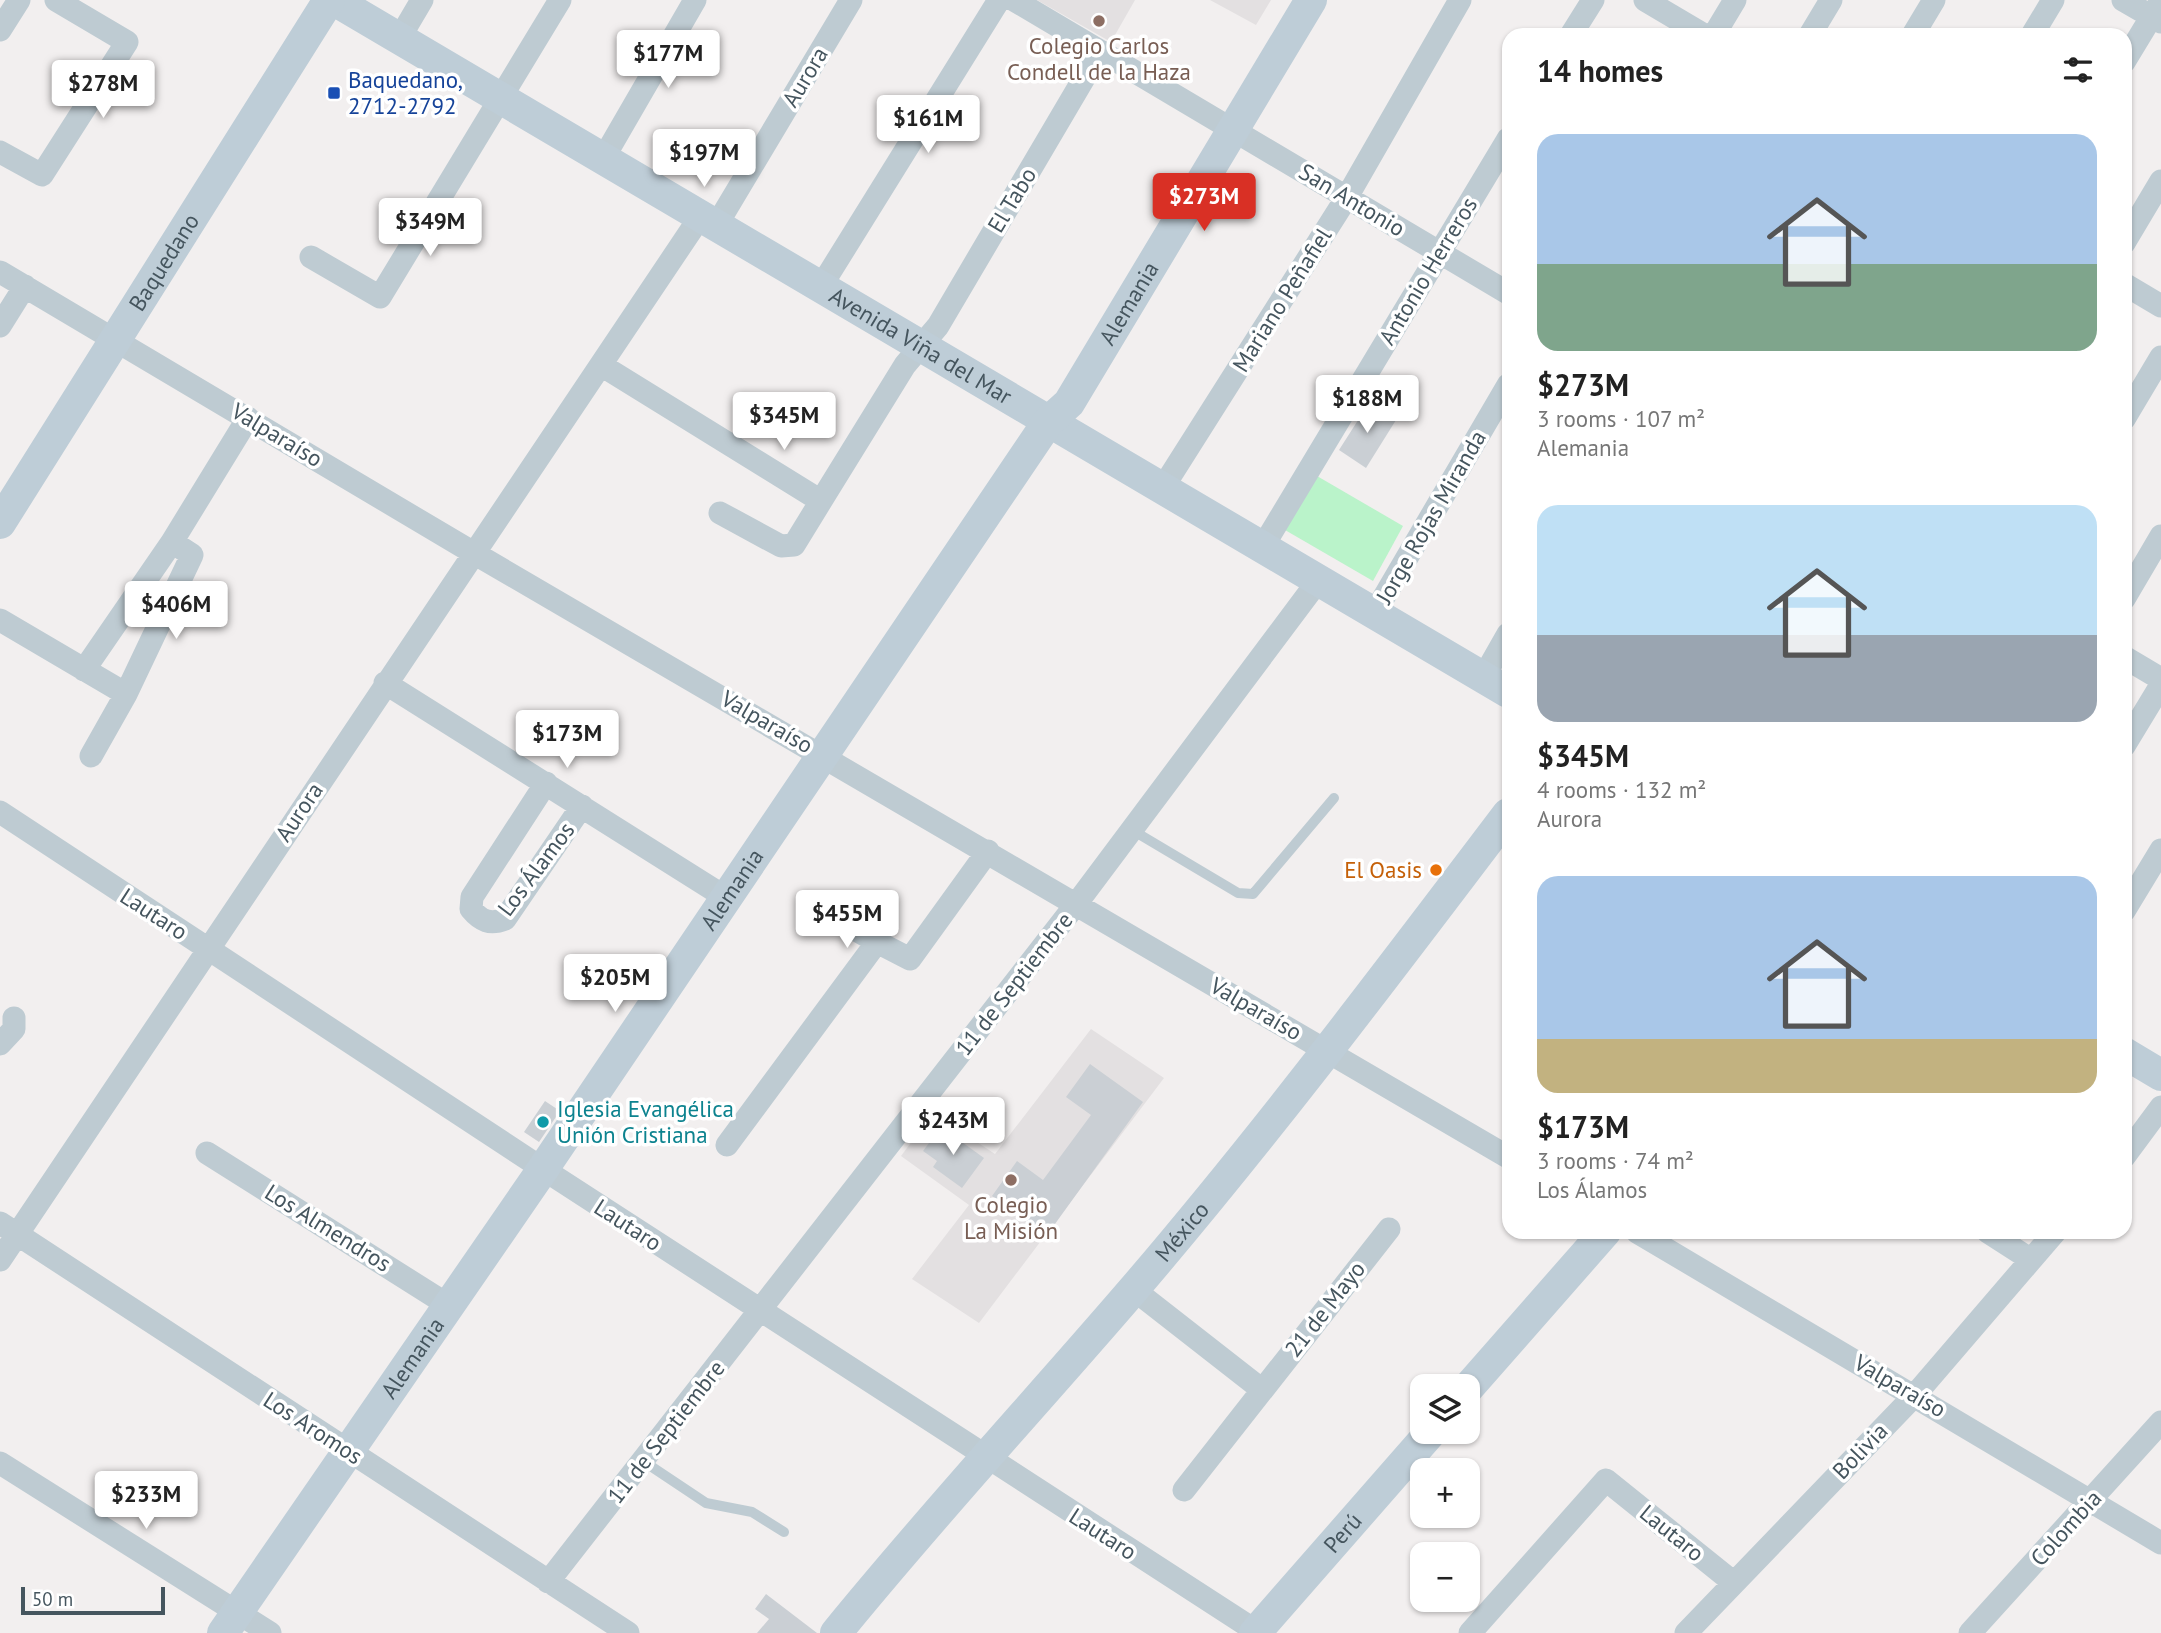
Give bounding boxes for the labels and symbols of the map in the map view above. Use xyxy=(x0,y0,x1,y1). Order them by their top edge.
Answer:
marker: Colegio Carlos Condell de la Haza xyxy=(1091,13,1107,29)
pin: $177M xyxy=(619,31,717,90)
place label: Colegio Carlos Condell de la Haza xyxy=(1007,31,1191,86)
street label: Aurora xyxy=(775,41,834,112)
pin: $278M xyxy=(54,60,152,120)
place label: Baquedano, 2712-2792 xyxy=(348,65,463,120)
marker: Baquedano, 2712-2792 xyxy=(326,85,342,101)
pin: $161M xyxy=(879,96,977,155)
pin: $197M xyxy=(655,130,753,189)
street label: San Antonio xyxy=(1294,157,1411,243)
street label: El Tabo xyxy=(981,162,1042,238)
pin: $273M xyxy=(1155,174,1253,233)
street label: Antonio Herreros xyxy=(1372,192,1483,350)
pin: $349M xyxy=(381,198,479,258)
street label: Baquedano xyxy=(122,208,205,316)
street label: Mariano Peñafiel xyxy=(1226,222,1338,377)
street label: Alemania xyxy=(1092,256,1165,350)
street label: Avenida Viña del Mar xyxy=(824,280,1018,411)
pin: $188M xyxy=(1318,376,1416,435)
pin: $345M xyxy=(735,392,833,452)
street label: Valparaíso xyxy=(226,396,328,473)
street label: Jorge Rojas Miranda xyxy=(1369,425,1492,609)
pin: $406M xyxy=(127,582,225,641)
street label: Valparaíso xyxy=(715,683,818,759)
pin: $173M xyxy=(518,710,616,770)
street label: Aurora xyxy=(268,777,329,847)
street label: Los Álamos xyxy=(491,816,580,921)
street label: Alemania xyxy=(694,843,769,936)
place label: El Oasis xyxy=(1344,855,1422,884)
marker: El Oasis xyxy=(1428,862,1444,878)
street label: Lautaro xyxy=(115,881,193,946)
pin: $455M xyxy=(798,890,896,950)
street label: 11 de Septiembre xyxy=(949,906,1079,1061)
pin: $205M xyxy=(566,954,664,1014)
street label: Valparaíso xyxy=(1204,970,1307,1046)
place label: Iglesia Evangélica Unión Cristiana xyxy=(557,1094,734,1149)
pin: $243M xyxy=(904,1098,1002,1157)
marker: Iglesia Evangélica Unión Cristiana xyxy=(535,1114,551,1130)
marker: Colegio La Misión xyxy=(1003,1172,1019,1188)
street label: Los Almendros xyxy=(260,1177,397,1278)
place label: Colegio La Misión xyxy=(964,1190,1058,1245)
street label: Lautaro xyxy=(589,1192,667,1257)
street label: México xyxy=(1148,1195,1215,1267)
street label: 21 de Mayo xyxy=(1278,1255,1371,1362)
street label: Alemania xyxy=(374,1312,450,1404)
street label: Valparaíso xyxy=(1848,1347,1951,1423)
street label: 11 de Septiembre xyxy=(601,1354,731,1509)
street label: Los Aromos xyxy=(258,1385,368,1470)
street label: Bolivia xyxy=(1826,1416,1893,1485)
pin: $233M xyxy=(97,1472,195,1531)
street label: Colombia xyxy=(2024,1484,2107,1572)
street label: Lautaro xyxy=(1634,1498,1710,1567)
street label: Lautaro xyxy=(1064,1501,1142,1566)
street label: Perú xyxy=(1317,1507,1368,1559)
scale bar xyxy=(21,1584,164,1616)

